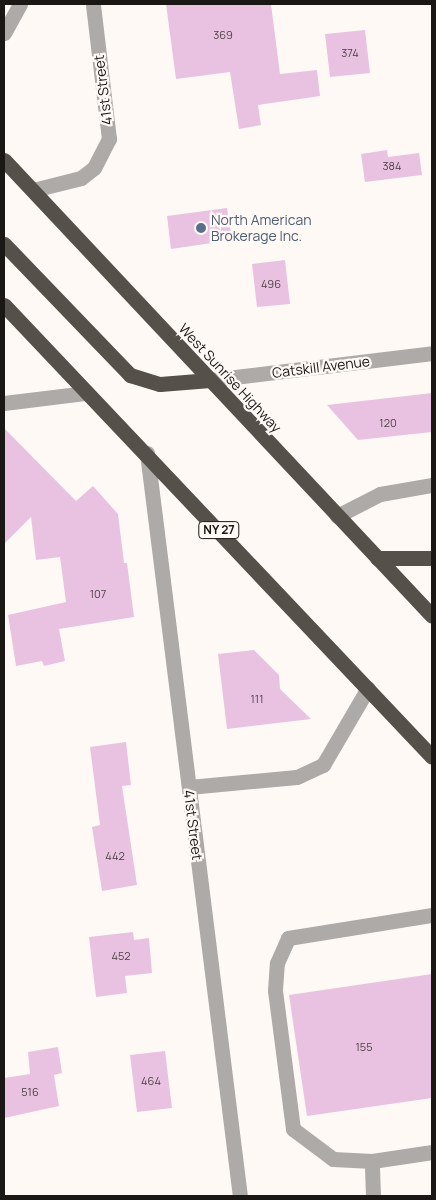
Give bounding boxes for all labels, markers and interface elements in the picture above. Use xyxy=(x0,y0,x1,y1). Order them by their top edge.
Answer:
house number: 369 xyxy=(213,28,233,42)
house number: 374 xyxy=(341,46,359,60)
street label: 41st Street xyxy=(90,54,116,126)
house number: 384 xyxy=(383,159,401,173)
place label: North American Brokerage Inc. xyxy=(211,212,312,244)
marker: North American Brokerage Inc. xyxy=(195,222,207,234)
house number: 496 xyxy=(261,277,281,291)
street label: West Sunrise Highway xyxy=(175,320,285,436)
street label: Catskill Avenue xyxy=(271,353,371,381)
house number: 120 xyxy=(379,416,397,430)
road number: NY 27 xyxy=(198,520,240,540)
house number: 107 xyxy=(90,587,106,601)
house number: 111 xyxy=(251,692,263,706)
street label: 41st Street xyxy=(180,789,206,861)
house number: 442 xyxy=(105,849,125,863)
house number: 452 xyxy=(112,949,130,963)
house number: 155 xyxy=(356,1040,372,1054)
house number: 464 xyxy=(141,1074,161,1088)
house number: 516 xyxy=(21,1085,39,1099)

